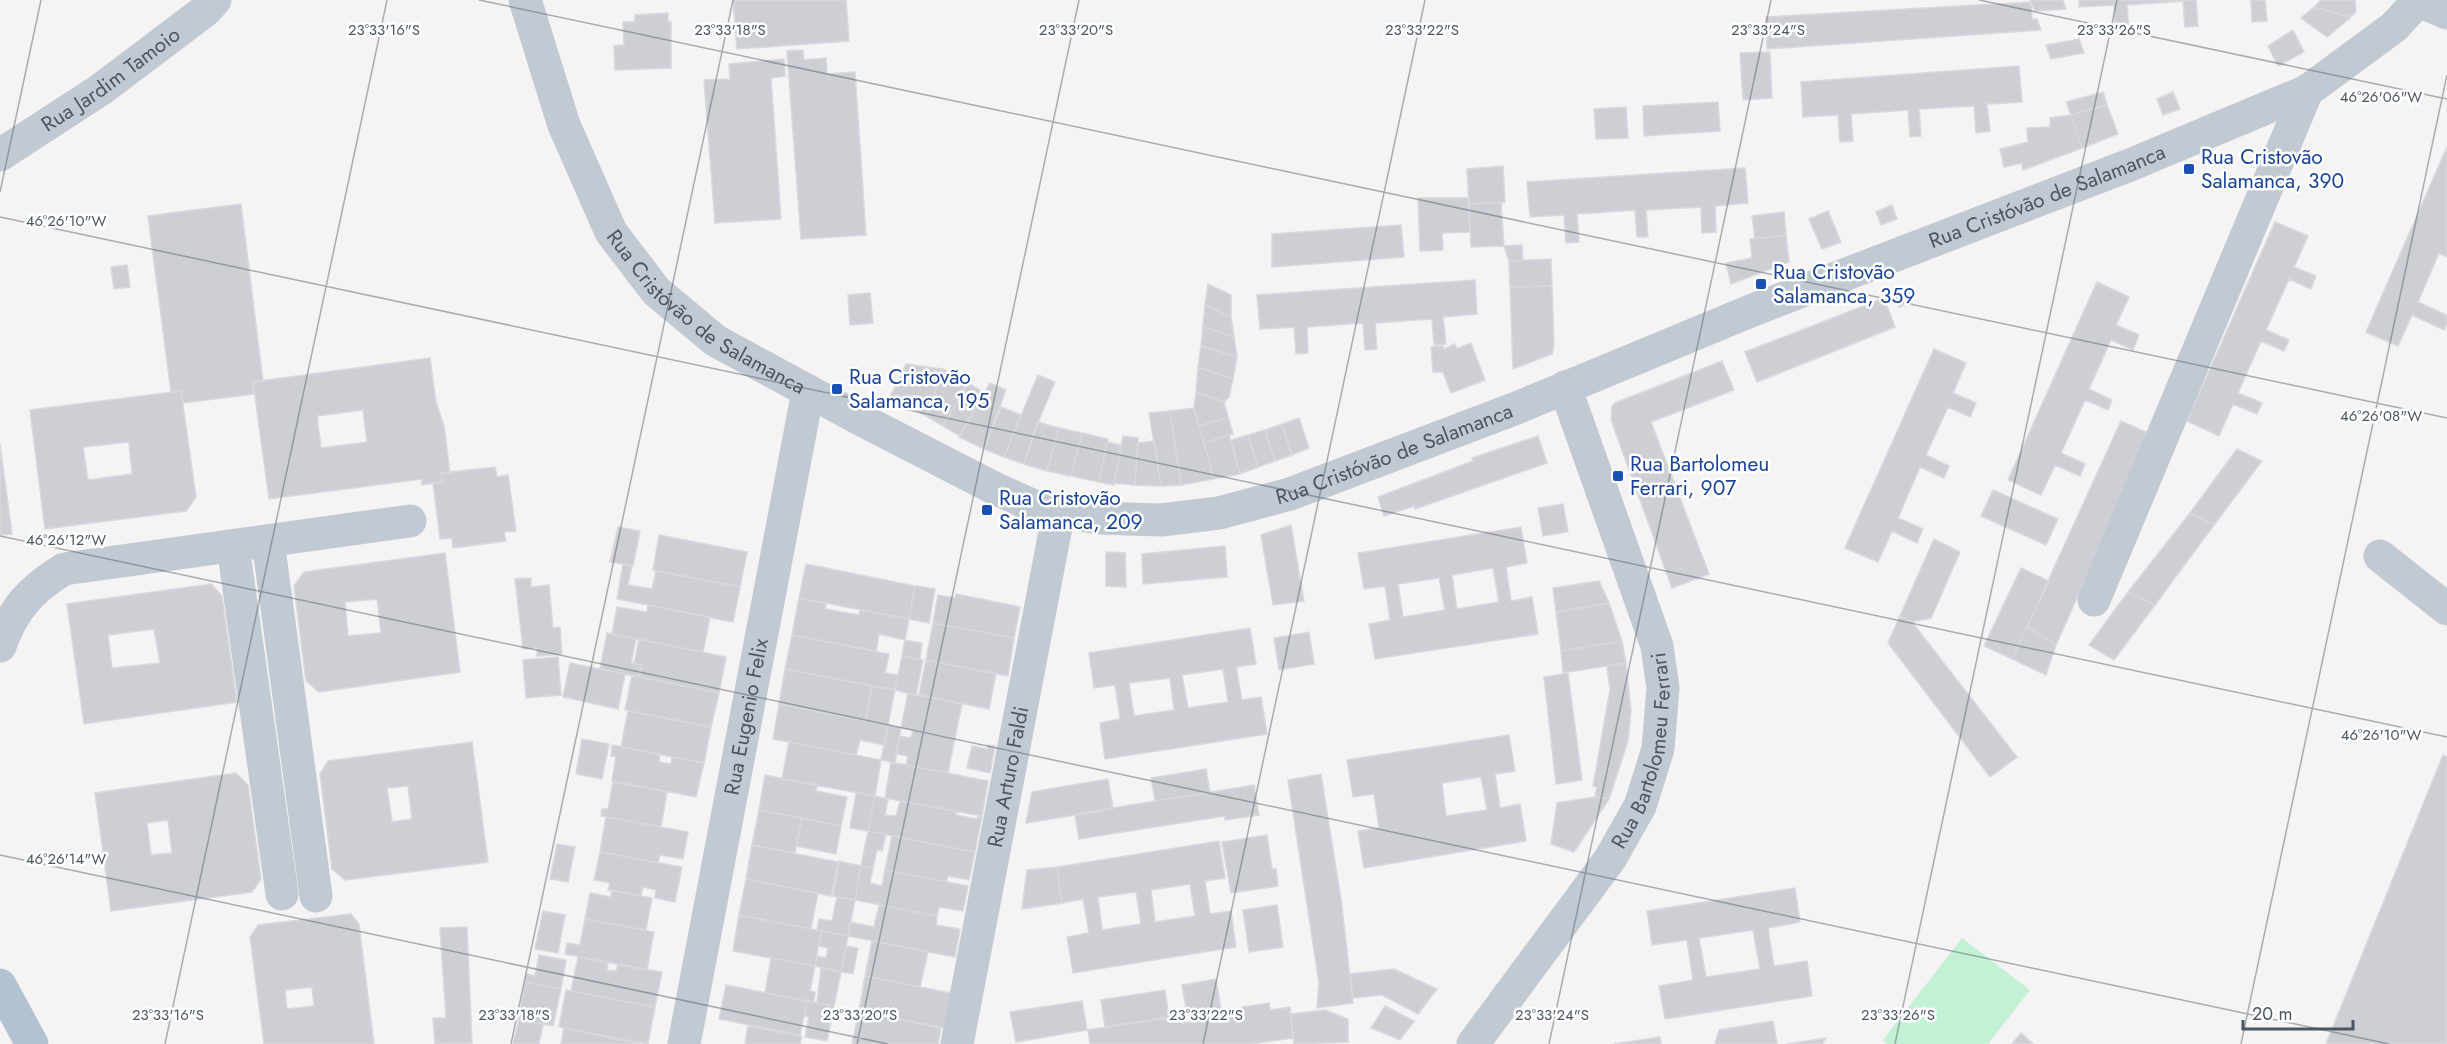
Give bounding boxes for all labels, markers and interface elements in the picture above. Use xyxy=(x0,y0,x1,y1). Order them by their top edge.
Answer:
text: 23°33'16"S xyxy=(348,19,420,41)
text: 23°33'18"S xyxy=(694,19,766,41)
text: 23°33'20"S xyxy=(1039,19,1113,41)
text: 23°33'22"S xyxy=(1385,19,1459,41)
text: 23°33'24"S xyxy=(1731,19,1805,41)
text: 23°33'26"S xyxy=(2077,19,2151,41)
street label: Rua Jardim Tamoio xyxy=(35,20,186,139)
text: 46°26'06"W xyxy=(2340,86,2422,108)
street label: Rua Cristóvão de Salamanca xyxy=(1924,137,2170,256)
place label: Rua Cristovão Salamanca, 390 xyxy=(2201,142,2344,196)
marker: Rua Cristovão Salamanca, 390 xyxy=(2182,162,2196,176)
text: 46°26'10"W xyxy=(26,210,106,232)
street label: Rua Cristóvão de Salamanca xyxy=(599,223,811,402)
place label: Rua Cristovão Salamanca, 359 xyxy=(1773,257,1915,311)
marker: Rua Cristovão Salamanca, 359 xyxy=(1754,277,1768,291)
place label: Rua Cristovão Salamanca, 195 xyxy=(849,362,989,416)
marker: Rua Cristovão Salamanca, 195 xyxy=(830,382,844,396)
street label: Rua Cristóvão de Salamanca xyxy=(1272,396,1517,512)
text: 46°26'08"W xyxy=(2340,405,2422,427)
place label: Rua Bartolomeu Ferrari, 907 xyxy=(1630,449,1769,503)
marker: Rua Bartolomeu Ferrari, 907 xyxy=(1611,469,1625,483)
place label: Rua Cristovão Salamanca, 209 xyxy=(999,483,1143,537)
marker: Rua Cristovão Salamanca, 209 xyxy=(980,503,994,517)
text: 46°26'12"W xyxy=(26,529,106,551)
street label: Rua Eugenio Felix xyxy=(717,636,776,798)
street label: Rua Bartolomeu Ferrari xyxy=(1604,651,1678,854)
street label: Rua Arturo Faldi xyxy=(980,704,1036,850)
text: 46°26'10"W xyxy=(2341,724,2421,746)
text: 46°26'14"W xyxy=(26,848,106,870)
scale bar xyxy=(2243,993,2352,1031)
text: 20 m xyxy=(2252,1001,2292,1027)
text: 23°33'16"S xyxy=(132,1004,204,1026)
text: 23°33'18"S xyxy=(478,1004,550,1026)
text: 23°33'20"S xyxy=(823,1004,897,1026)
text: 23°33'22"S xyxy=(1169,1004,1243,1026)
text: 23°33'24"S xyxy=(1515,1004,1589,1026)
text: 23°33'26"S xyxy=(1861,1004,1935,1026)

